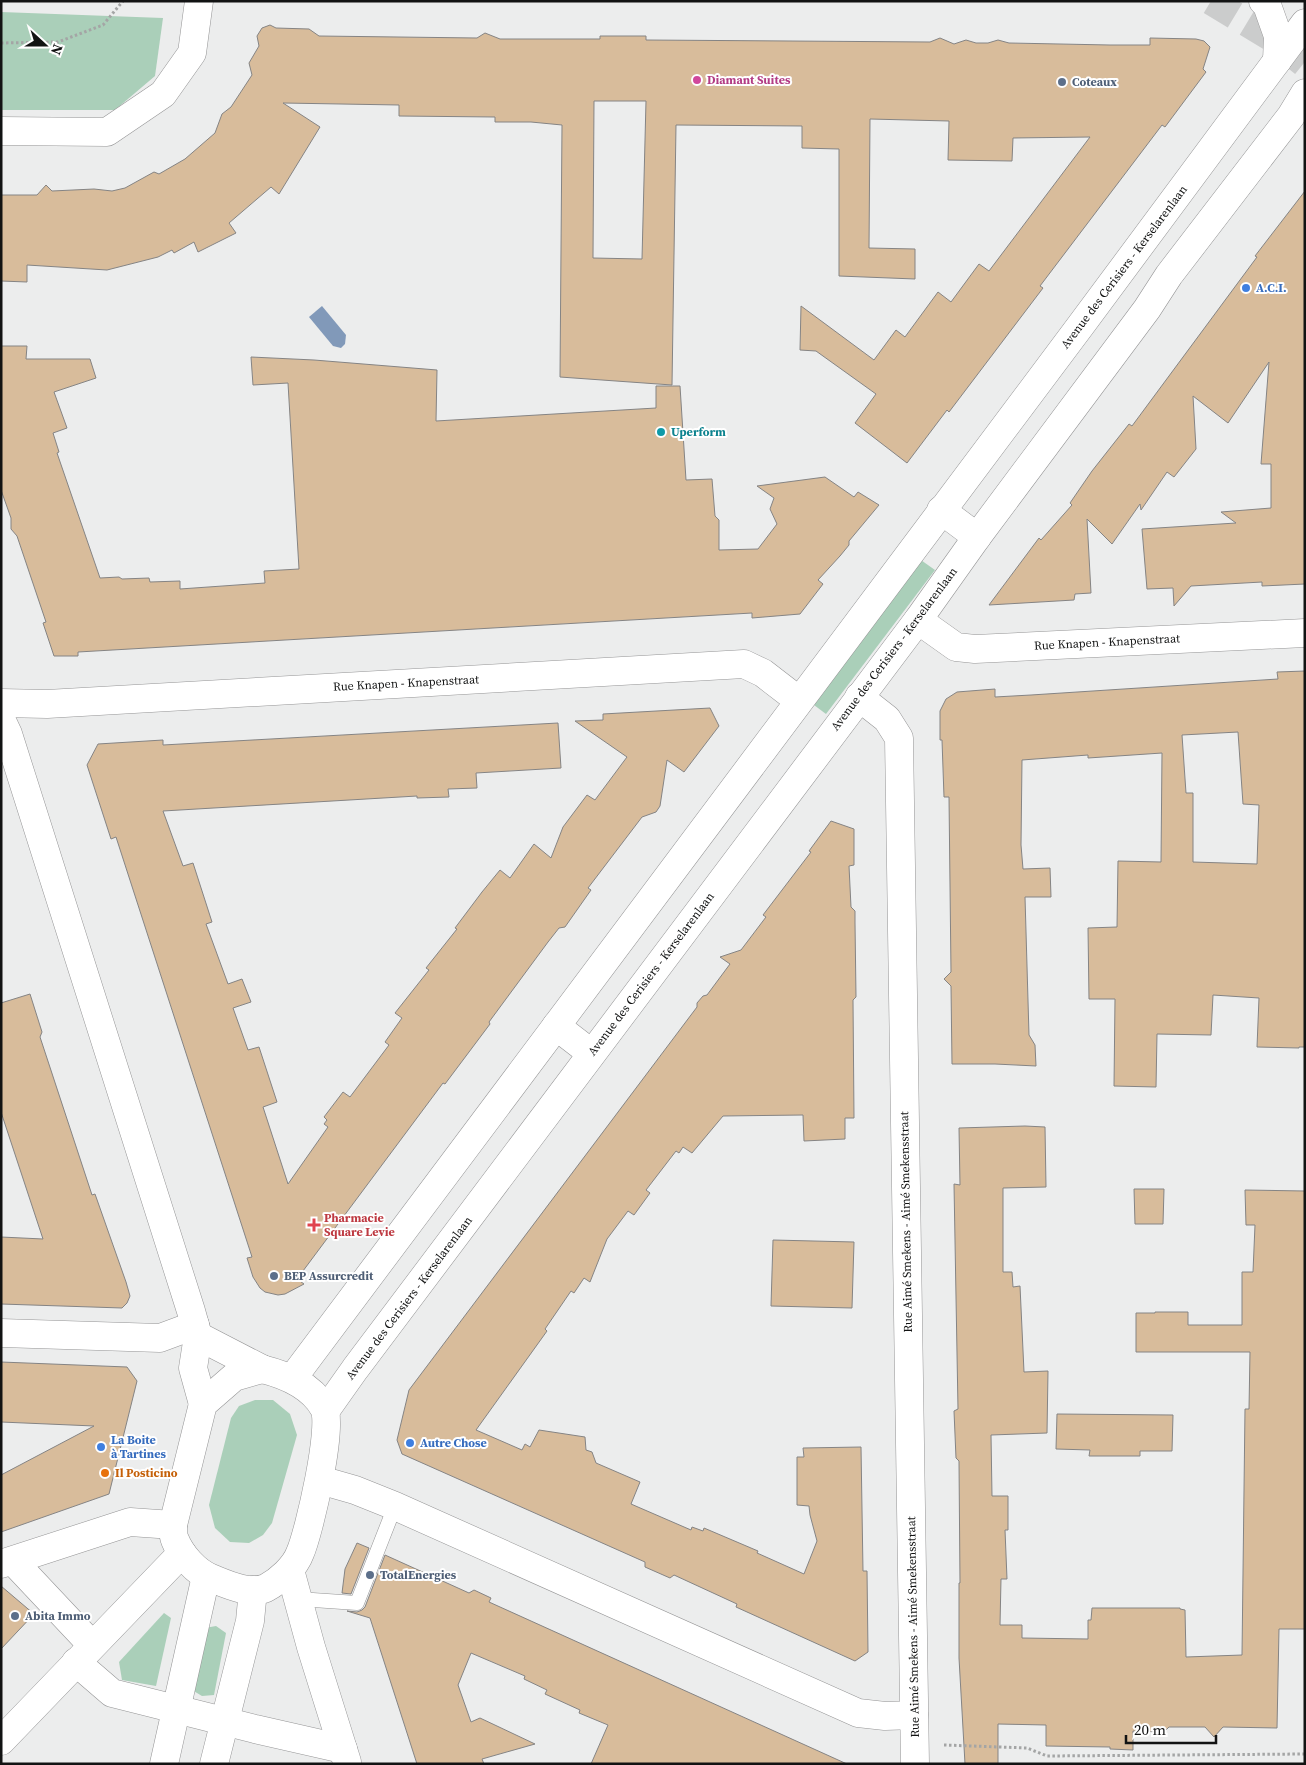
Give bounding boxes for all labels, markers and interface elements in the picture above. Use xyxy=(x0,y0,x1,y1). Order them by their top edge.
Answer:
north arrow xyxy=(20,20,70,70)
text: N xyxy=(46,41,68,58)
place label: Diamant Suites xyxy=(707,72,791,88)
marker: Diamant Suites xyxy=(691,74,703,86)
place label: Coteaux xyxy=(1072,74,1117,90)
marker: Coteaux xyxy=(1056,76,1068,88)
street label: Avenue des Cerisiers - Kerselarenlaan xyxy=(1057,182,1191,352)
place label: A.C.I. xyxy=(1256,280,1287,296)
marker: A.C.I. xyxy=(1240,282,1252,294)
place label: Uperform xyxy=(671,424,726,440)
marker: Uperform xyxy=(655,426,667,438)
street label: Avenue des Cerisiers - Kerselarenlaan xyxy=(827,564,961,734)
street label: Rue Knapen - Knapenstraat xyxy=(1034,630,1180,654)
street label: Rue Knapen - Knapenstraat xyxy=(333,671,479,695)
street label: Avenue des Cerisiers - Kerselarenlaan xyxy=(584,889,718,1059)
street label: Rue Aimé Smekens - Aimé Smekensstraat xyxy=(896,1111,916,1333)
place label: Pharmacie Square Levie xyxy=(324,1210,395,1240)
street label: Avenue des Cerisiers - Kerselarenlaan xyxy=(342,1213,476,1383)
marker: Pharmacie Square Levie xyxy=(308,1219,320,1231)
place label: BEP Assurcredit xyxy=(284,1268,374,1284)
marker: BEP Assurcredit xyxy=(268,1270,280,1282)
place label: La Boite à Tartines xyxy=(111,1432,166,1462)
place label: Autre Chose xyxy=(420,1435,487,1451)
marker: Autre Chose xyxy=(404,1437,416,1449)
marker: La Boite à Tartines xyxy=(95,1441,107,1453)
place label: Il Posticino xyxy=(115,1465,178,1481)
marker: Il Posticino xyxy=(99,1467,111,1479)
street label: Rue Aimé Smekens - Aimé Smekensstraat xyxy=(903,1516,923,1738)
place label: TotalEnergies xyxy=(380,1567,457,1583)
marker: TotalEnergies xyxy=(364,1569,376,1581)
place label: Abita Immo xyxy=(25,1608,91,1624)
marker: Abita Immo xyxy=(9,1610,21,1622)
scale bar xyxy=(1126,1712,1216,1744)
text: 20 m xyxy=(1134,1719,1166,1740)

